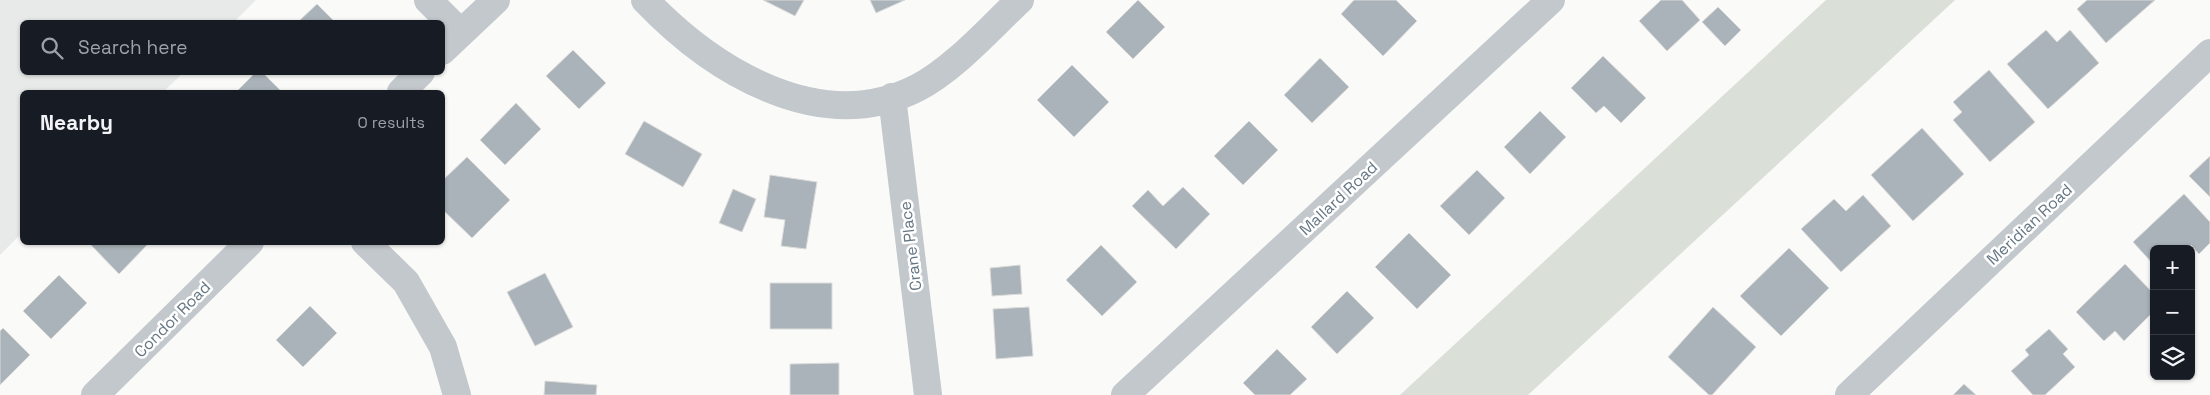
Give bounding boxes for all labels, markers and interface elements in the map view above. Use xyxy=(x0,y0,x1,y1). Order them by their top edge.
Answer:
search box xyxy=(20,20,445,75)
icon: search xyxy=(38,34,66,62)
text: Search here xyxy=(78,35,188,60)
text: Nearby xyxy=(40,109,113,136)
text: 0 results xyxy=(357,112,425,133)
street label: Mallard Road xyxy=(1295,157,1382,240)
street label: Meridian Road xyxy=(1982,179,2077,270)
street label: Crane Place xyxy=(895,200,926,292)
map controls xyxy=(2150,245,2195,380)
button: + xyxy=(2150,245,2195,290)
street label: Condor Road xyxy=(130,277,215,362)
button: − xyxy=(2150,290,2195,335)
button: layers xyxy=(2150,335,2195,380)

